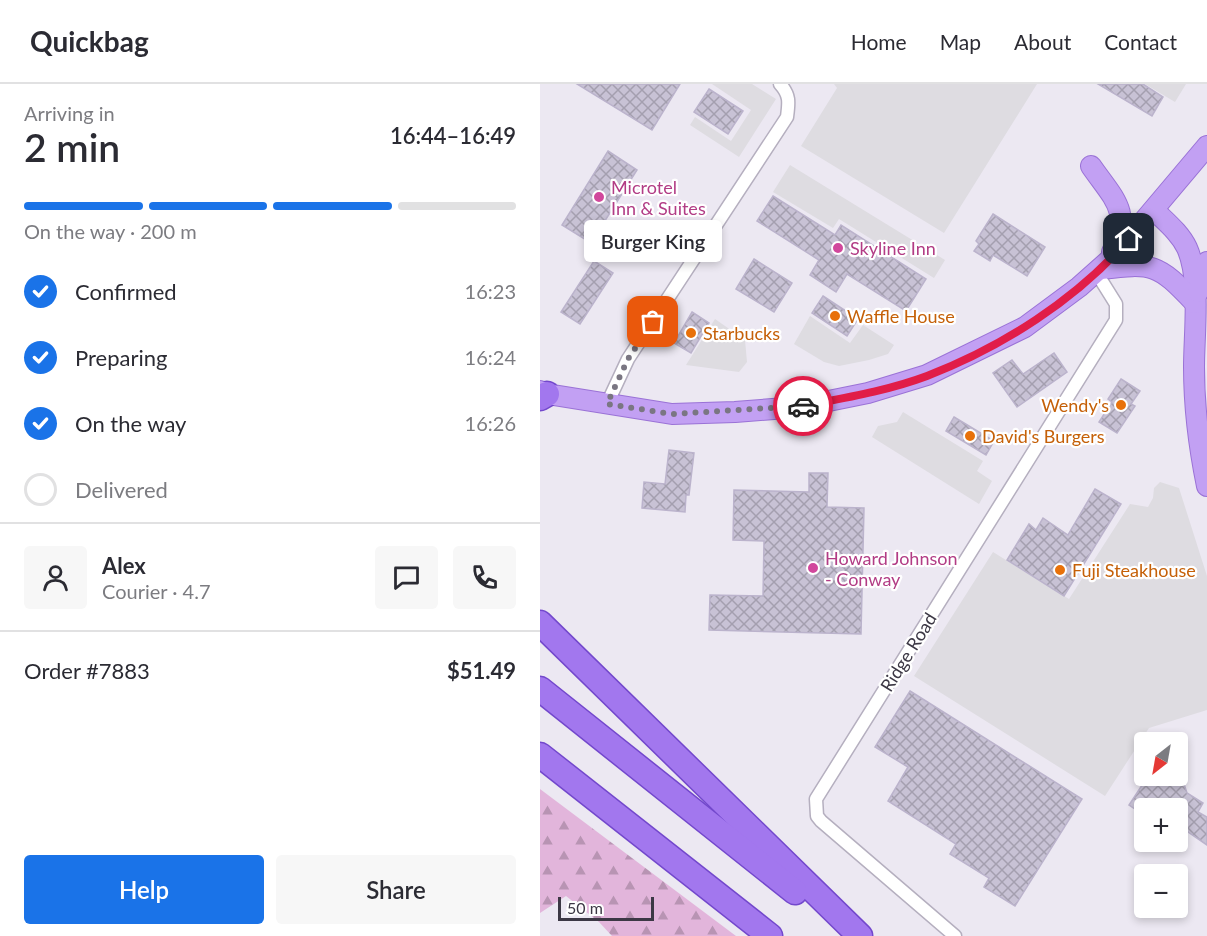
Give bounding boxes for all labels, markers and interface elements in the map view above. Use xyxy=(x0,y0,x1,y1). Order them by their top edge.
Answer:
text: Quickbag xyxy=(30,24,149,58)
text: Home xyxy=(851,29,907,54)
text: Map xyxy=(940,29,981,54)
text: About xyxy=(1014,29,1071,54)
text: Contact xyxy=(1104,29,1177,54)
text: Arriving in xyxy=(24,101,115,125)
text: 16:44–16:49 xyxy=(390,122,516,149)
text: 2 min xyxy=(24,124,120,170)
place label: Microtel Inn & Suites xyxy=(611,176,706,219)
marker: Microtel Inn & Suites xyxy=(592,190,606,204)
pin xyxy=(1103,213,1154,264)
text: On the way · 200 m xyxy=(24,219,197,243)
callout: Burger King xyxy=(584,220,722,262)
icon: home xyxy=(1112,222,1145,255)
text: Burger King xyxy=(601,229,705,253)
place label: Skyline Inn xyxy=(850,237,936,259)
marker: Skyline Inn xyxy=(831,241,845,255)
icon: check xyxy=(24,275,57,308)
text: Confirmed xyxy=(75,278,177,305)
text: 16:23 xyxy=(465,279,516,303)
pin xyxy=(627,296,678,347)
icon: bag xyxy=(636,305,669,338)
place label: Waffle House xyxy=(847,305,955,327)
marker: Waffle House xyxy=(828,309,842,323)
place label: Starbucks xyxy=(703,322,780,344)
marker: Starbucks xyxy=(684,326,698,340)
icon: check xyxy=(24,341,57,374)
text: Preparing xyxy=(75,344,167,371)
text: 16:24 xyxy=(465,345,516,369)
courier xyxy=(773,376,833,436)
icon: car xyxy=(787,390,820,423)
place label: Wendy's xyxy=(1041,394,1109,416)
marker: Wendy's xyxy=(1114,398,1128,412)
icon: check xyxy=(24,407,57,440)
text: On the way xyxy=(75,410,186,437)
text: 16:26 xyxy=(465,411,516,435)
place label: David's Burgers xyxy=(982,425,1105,447)
marker: David's Burgers xyxy=(963,429,977,443)
text: Delivered xyxy=(75,476,168,503)
button: person xyxy=(24,546,87,609)
button: chat xyxy=(375,546,438,609)
button: phone xyxy=(453,546,516,609)
place label: Howard Johnson - Conway xyxy=(825,547,958,590)
text: Alex xyxy=(102,552,146,579)
place label: Fuji Steakhouse xyxy=(1072,559,1196,581)
marker: Howard Johnson - Conway xyxy=(806,561,820,575)
marker: Fuji Steakhouse xyxy=(1053,563,1067,577)
text: Courier · 4.7 xyxy=(102,579,211,603)
street label: Ridge Road xyxy=(875,609,941,695)
text: Order #7883 xyxy=(24,657,150,684)
text: $51.49 xyxy=(447,657,516,684)
north arrow xyxy=(1134,732,1188,786)
map controls xyxy=(1134,732,1188,918)
button: + xyxy=(1134,798,1188,852)
button: Help xyxy=(24,855,264,924)
button: Share xyxy=(276,855,516,924)
button: − xyxy=(1134,864,1188,918)
scale bar xyxy=(558,894,654,922)
text: 50 m xyxy=(567,898,603,917)

